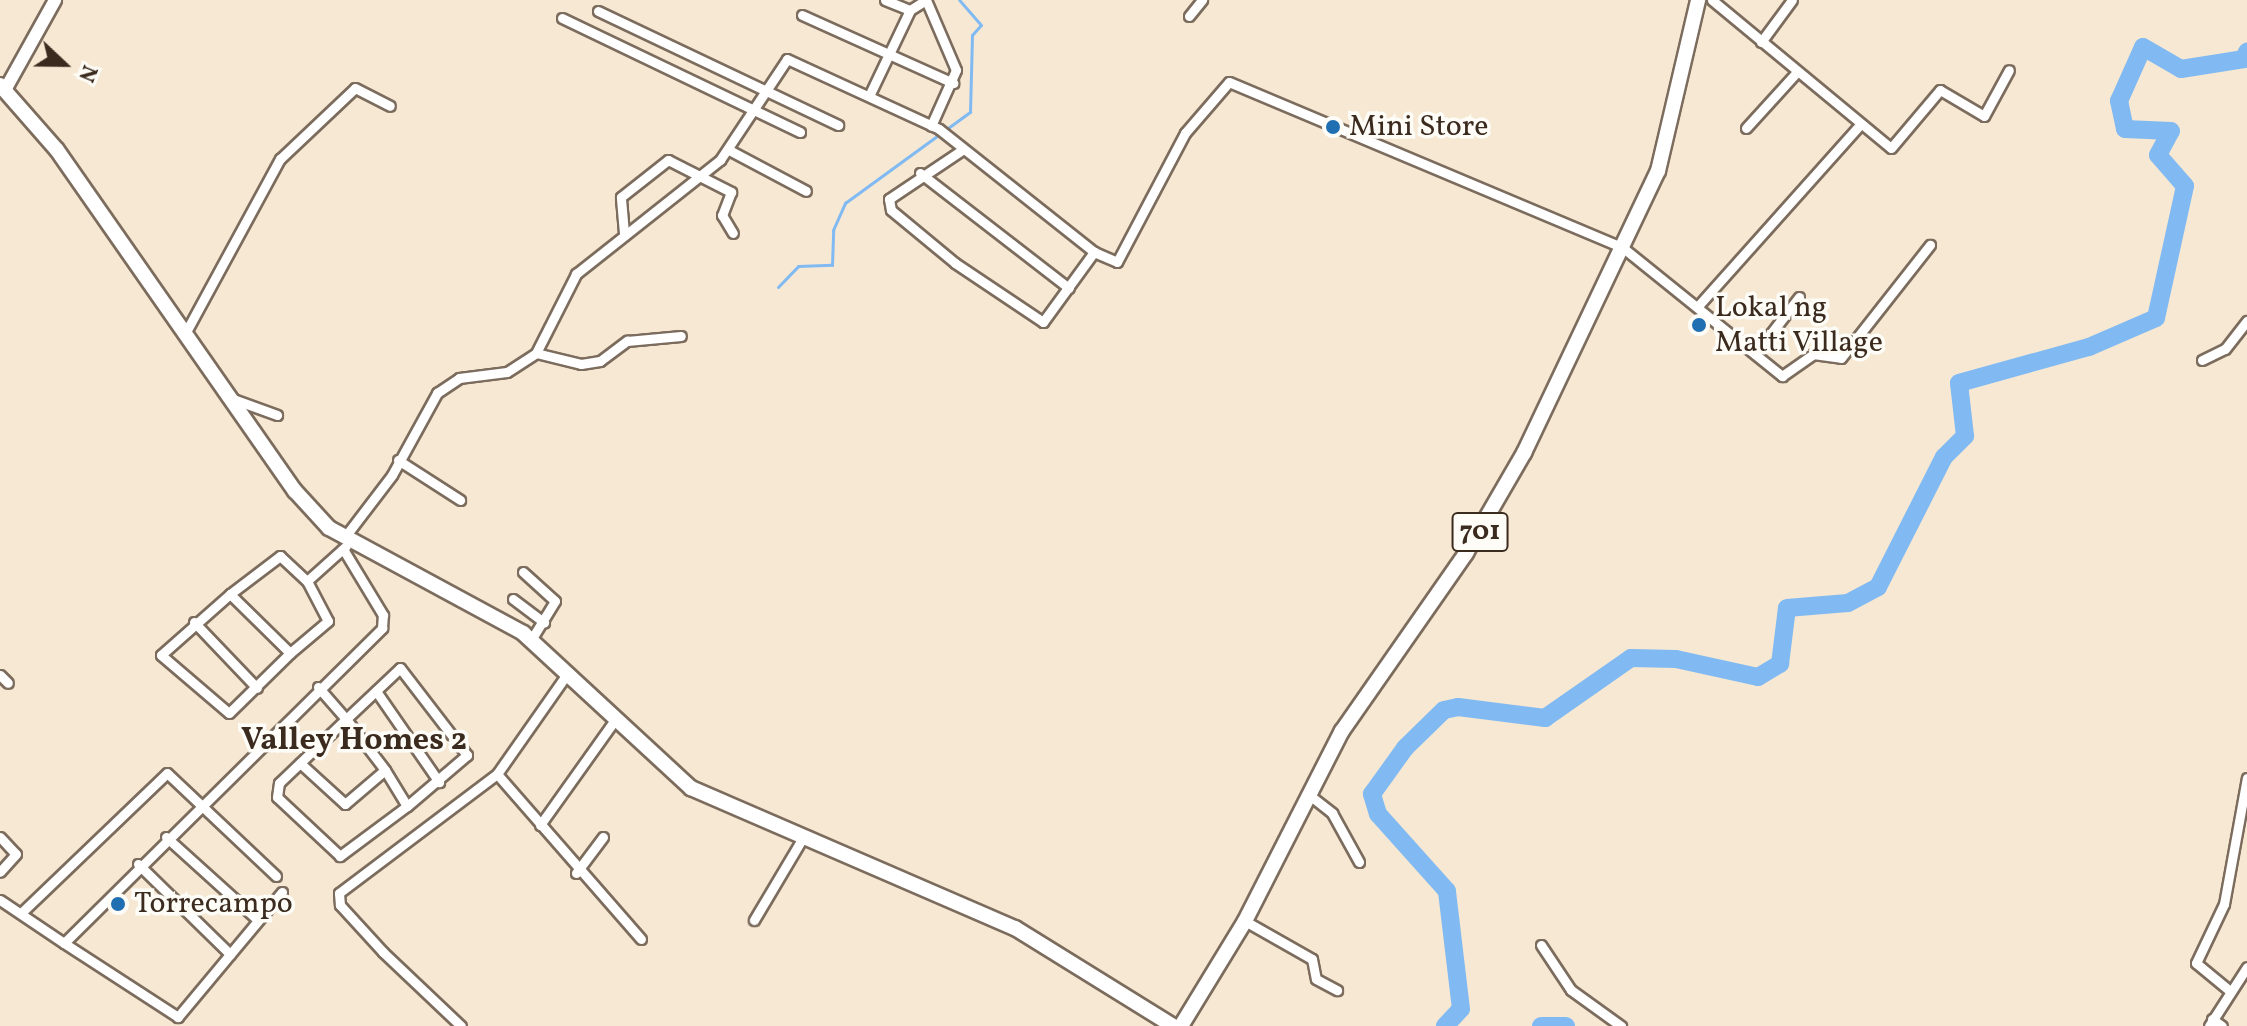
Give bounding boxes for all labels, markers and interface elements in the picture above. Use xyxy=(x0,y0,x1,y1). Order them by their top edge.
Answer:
north arrow xyxy=(24,24,104,104)
text: N xyxy=(69,60,104,86)
place label: Mini Store xyxy=(1349,109,1488,145)
marker: Mini Store xyxy=(1324,118,1342,136)
place label: Lokal ng Matti Village xyxy=(1715,290,1884,360)
marker: Lokal ng Matti Village xyxy=(1690,316,1708,334)
road number: 701 xyxy=(1450,508,1510,556)
district label: Valley Homes 2 xyxy=(241,722,467,760)
place label: Torrecampo xyxy=(134,886,293,922)
marker: Torrecampo xyxy=(109,895,127,913)

